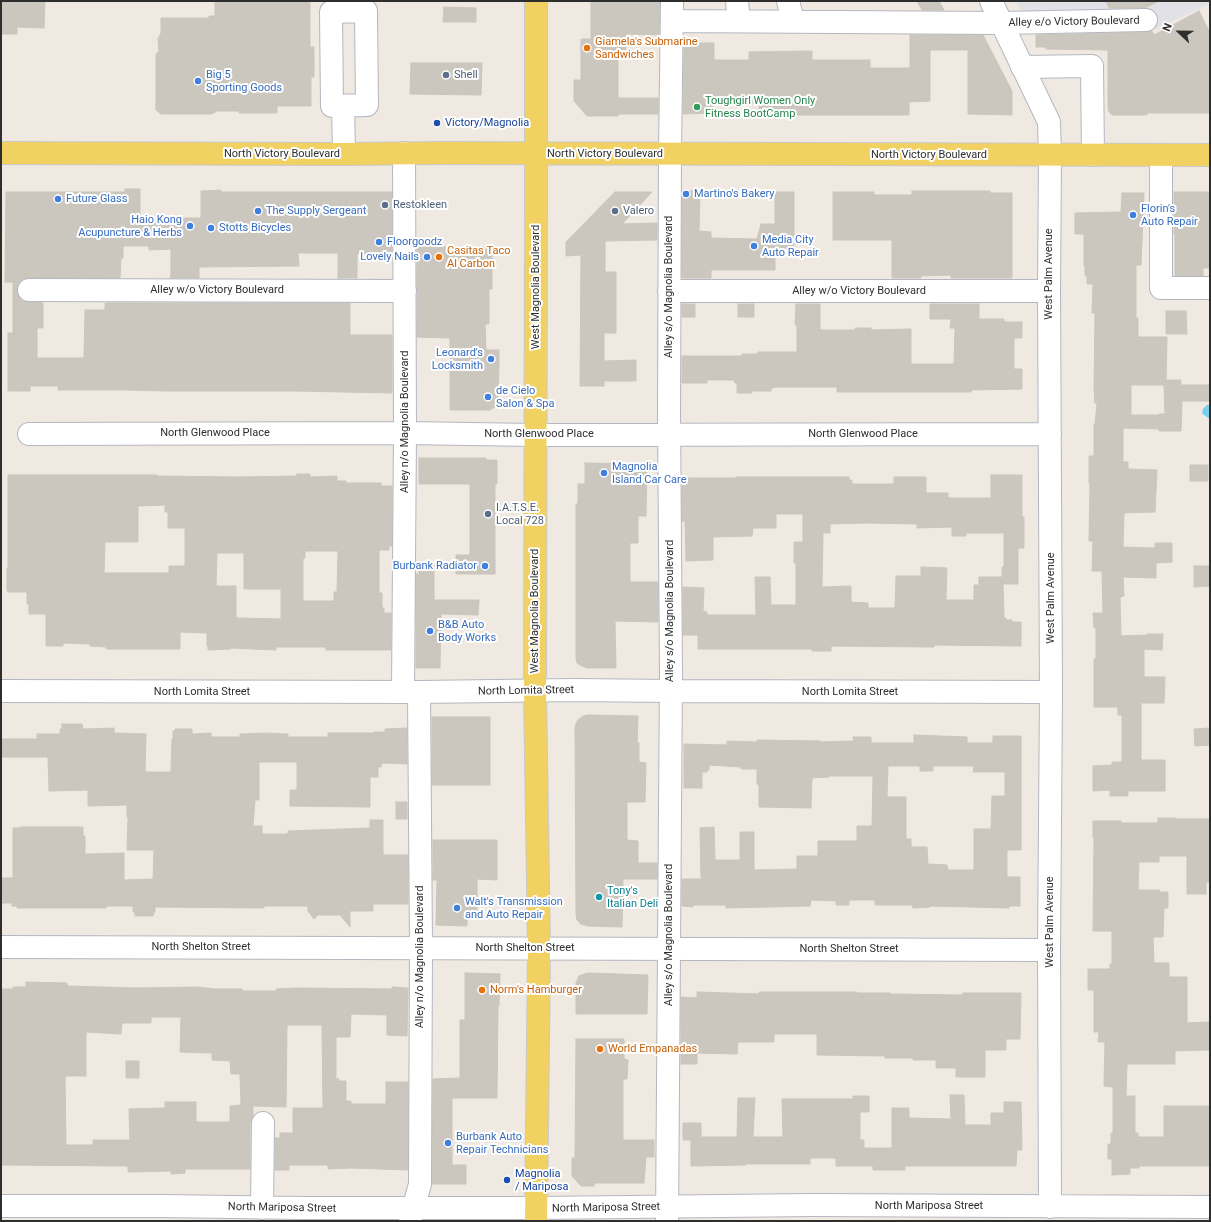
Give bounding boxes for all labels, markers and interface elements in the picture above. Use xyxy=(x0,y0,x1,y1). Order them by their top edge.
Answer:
north arrow xyxy=(1159,12,1199,52)
street label: Alley e/o Victory Boulevard xyxy=(1008,14,1140,30)
text: N xyxy=(1160,21,1175,33)
place label: Giamela's Submarine Sandwiches xyxy=(595,35,698,61)
marker: Giamela's Submarine Sandwiches xyxy=(582,43,592,53)
place label: Big 5 Sporting Goods xyxy=(206,68,282,94)
place label: Shell xyxy=(454,68,478,82)
marker: Shell xyxy=(441,70,451,80)
marker: Big 5 Sporting Goods xyxy=(193,76,203,86)
place label: Toughgirl Women Only Fitness BootCamp xyxy=(705,94,815,120)
marker: Toughgirl Women Only Fitness BootCamp xyxy=(692,102,702,112)
place label: Victory/Magnolia xyxy=(445,116,529,130)
marker: Victory/Magnolia xyxy=(432,118,442,128)
street label: North Victory Boulevard xyxy=(224,147,340,161)
street label: North Victory Boulevard xyxy=(547,147,663,161)
street label: North Victory Boulevard xyxy=(871,148,987,162)
place label: Martino's Bakery xyxy=(694,187,775,201)
marker: Martino's Bakery xyxy=(681,189,691,199)
place label: Future Glass xyxy=(66,192,127,206)
marker: Future Glass xyxy=(53,194,63,204)
place label: Restokleen xyxy=(393,198,447,212)
marker: Restokleen xyxy=(380,200,390,210)
place label: Florin's Auto Repair xyxy=(1141,202,1198,228)
place label: The Supply Sergeant xyxy=(266,204,366,218)
place label: Valero xyxy=(623,204,654,218)
marker: The Supply Sergeant xyxy=(253,206,263,216)
marker: Valero xyxy=(610,206,620,216)
marker: Florin's Auto Repair xyxy=(1128,210,1138,220)
place label: Haio Kong Acupuncture & Herbs xyxy=(78,213,182,239)
street label: Alley s/o Magnolia Boulevard xyxy=(662,216,676,358)
marker: Haio Kong Acupuncture & Herbs xyxy=(185,221,195,231)
place label: Stotts Bicycles xyxy=(219,221,291,235)
marker: Stotts Bicycles xyxy=(206,223,216,233)
street label: West Magnolia Boulevard xyxy=(529,225,543,349)
street label: West Palm Avenue xyxy=(1042,228,1056,320)
place label: Media City Auto Repair xyxy=(762,233,819,259)
place label: Floorgoodz xyxy=(387,235,442,249)
marker: Floorgoodz xyxy=(374,237,384,247)
marker: Media City Auto Repair xyxy=(749,241,759,251)
place label: Casitas Taco Al Carbon xyxy=(447,244,510,270)
place label: Lovely Nails xyxy=(360,250,419,264)
marker: Lovely Nails xyxy=(422,252,432,262)
marker: Casitas Taco Al Carbon xyxy=(434,252,444,262)
street label: Alley w/o Victory Boulevard xyxy=(150,283,284,297)
street label: Alley w/o Victory Boulevard xyxy=(792,284,926,298)
place label: Leonard's Locksmith xyxy=(432,346,483,372)
street label: Alley n/o Magnolia Boulevard xyxy=(398,351,412,493)
marker: Leonard's Locksmith xyxy=(486,354,496,364)
place label: de Cielo Salon & Spa xyxy=(496,384,555,410)
marker: de Cielo Salon & Spa xyxy=(483,392,493,402)
street label: North Glenwood Place xyxy=(160,426,270,440)
street label: North Glenwood Place xyxy=(484,427,594,441)
street label: North Glenwood Place xyxy=(808,427,918,441)
place label: Magnolia Island Car Care xyxy=(612,460,687,486)
marker: Magnolia Island Car Care xyxy=(599,468,609,478)
place label: I.A.T.S.E. Local 728 xyxy=(496,501,544,527)
marker: I.A.T.S.E. Local 728 xyxy=(483,509,493,519)
street label: Alley s/o Magnolia Boulevard xyxy=(663,540,677,682)
street label: West Magnolia Boulevard xyxy=(528,549,542,673)
street label: West Palm Avenue xyxy=(1044,552,1058,644)
place label: Burbank Radiator xyxy=(393,559,477,573)
marker: Burbank Radiator xyxy=(480,561,490,571)
place label: B&B Auto Body Works xyxy=(438,618,496,644)
marker: B&B Auto Body Works xyxy=(425,626,435,636)
street label: North Lomita Street xyxy=(478,684,574,698)
street label: North Lomita Street xyxy=(154,685,250,699)
street label: North Lomita Street xyxy=(802,685,898,699)
street label: Alley s/o Magnolia Boulevard xyxy=(662,864,676,1006)
street label: West Palm Avenue xyxy=(1043,876,1057,968)
place label: Tony's Italian Deli xyxy=(607,884,658,910)
street label: Alley n/o Magnolia Boulevard xyxy=(413,886,427,1028)
marker: Tony's Italian Deli xyxy=(594,892,604,902)
place label: Walt's Transmission and Auto Repair xyxy=(465,895,563,921)
marker: Walt's Transmission and Auto Repair xyxy=(452,903,462,913)
street label: North Shelton Street xyxy=(151,940,251,954)
street label: North Shelton Street xyxy=(475,941,575,955)
street label: North Shelton Street xyxy=(799,942,899,956)
place label: Norm's Hamburger xyxy=(490,983,582,997)
marker: Norm's Hamburger xyxy=(477,985,487,995)
place label: World Empanadas xyxy=(608,1042,697,1056)
marker: World Empanadas xyxy=(595,1044,605,1054)
place label: Burbank Auto Repair Technicians xyxy=(456,1130,549,1156)
marker: Burbank Auto Repair Technicians xyxy=(443,1138,453,1148)
place label: Magnolia / Mariposa xyxy=(515,1167,568,1193)
marker: Magnolia / Mariposa xyxy=(502,1175,512,1185)
street label: North Mariposa Street xyxy=(875,1199,983,1213)
street label: North Mariposa Street xyxy=(228,1200,336,1216)
street label: North Mariposa Street xyxy=(552,1200,660,1216)

